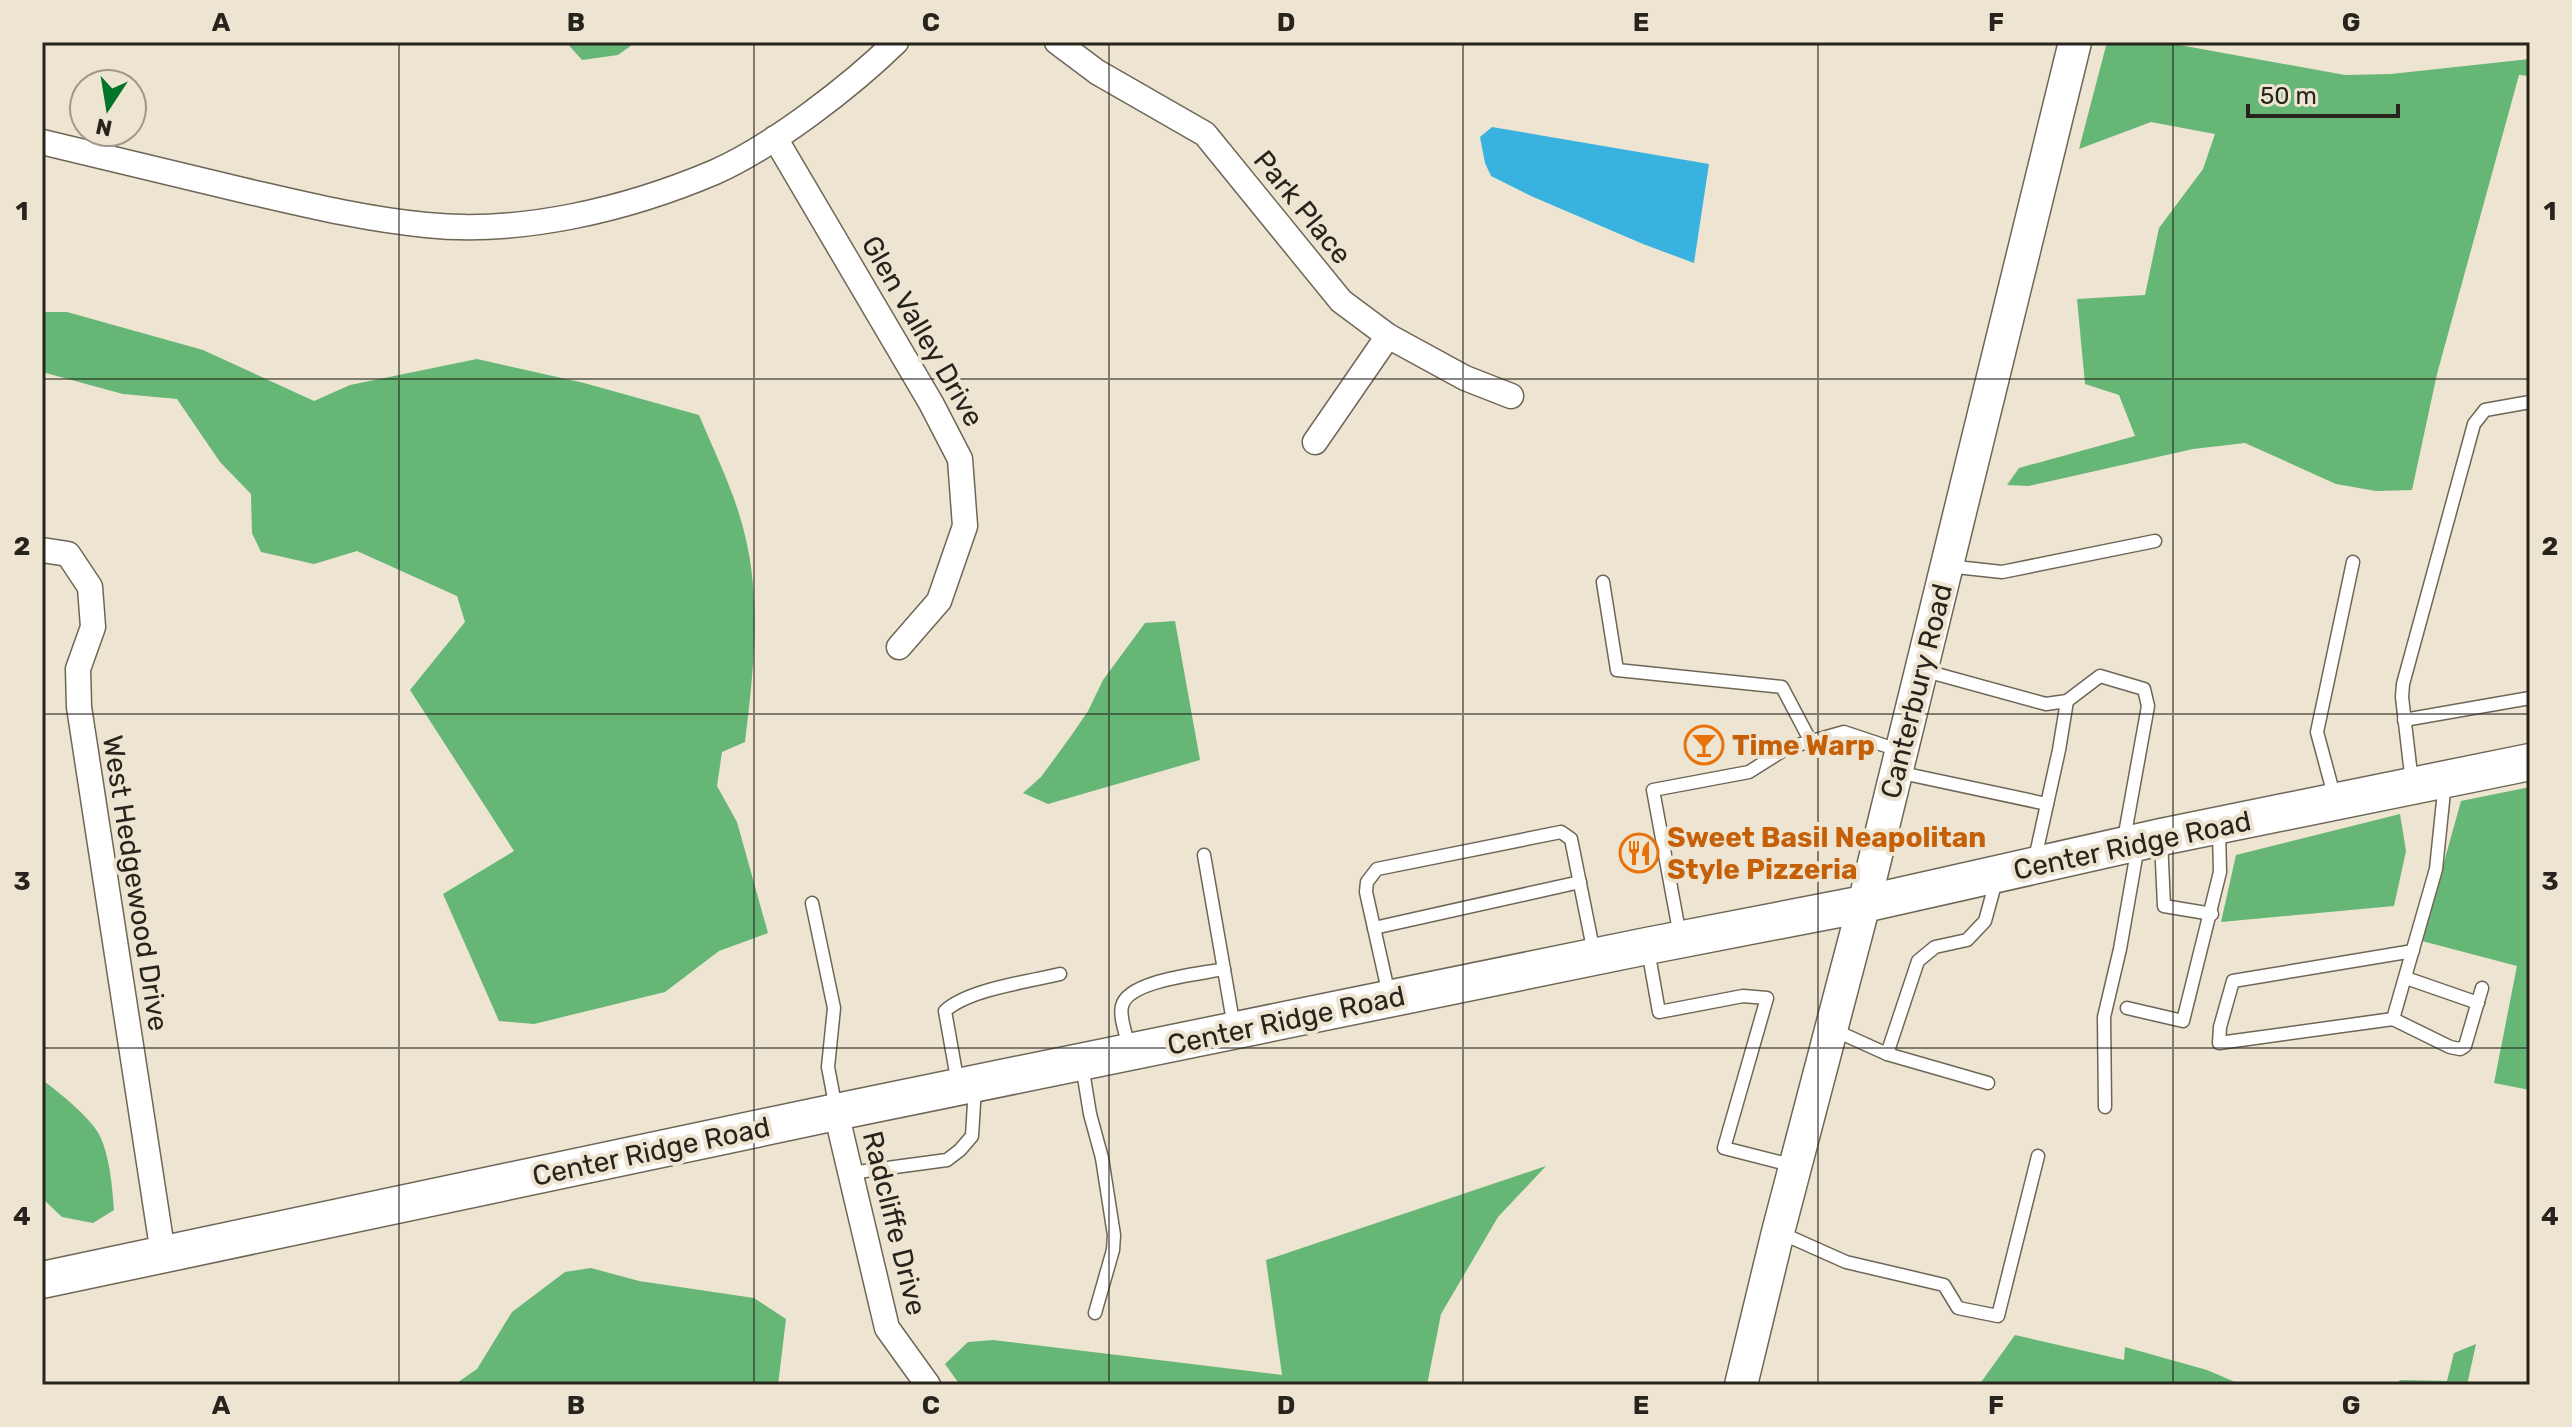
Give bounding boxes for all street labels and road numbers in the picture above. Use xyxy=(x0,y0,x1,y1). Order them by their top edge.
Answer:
street label: Park Place xyxy=(1247,144,1358,271)
street label: Glen Valley Drive xyxy=(855,230,990,432)
street label: Canterbury Road xyxy=(1874,580,1959,802)
street label: West Hedgewood Drive xyxy=(96,733,175,1033)
street label: Center Ridge Road xyxy=(2010,804,2254,887)
street label: Center Ridge Road xyxy=(1164,979,1408,1062)
street label: Center Ridge Road xyxy=(529,1110,773,1193)
street label: Radcliffe Drive xyxy=(856,1128,933,1319)

